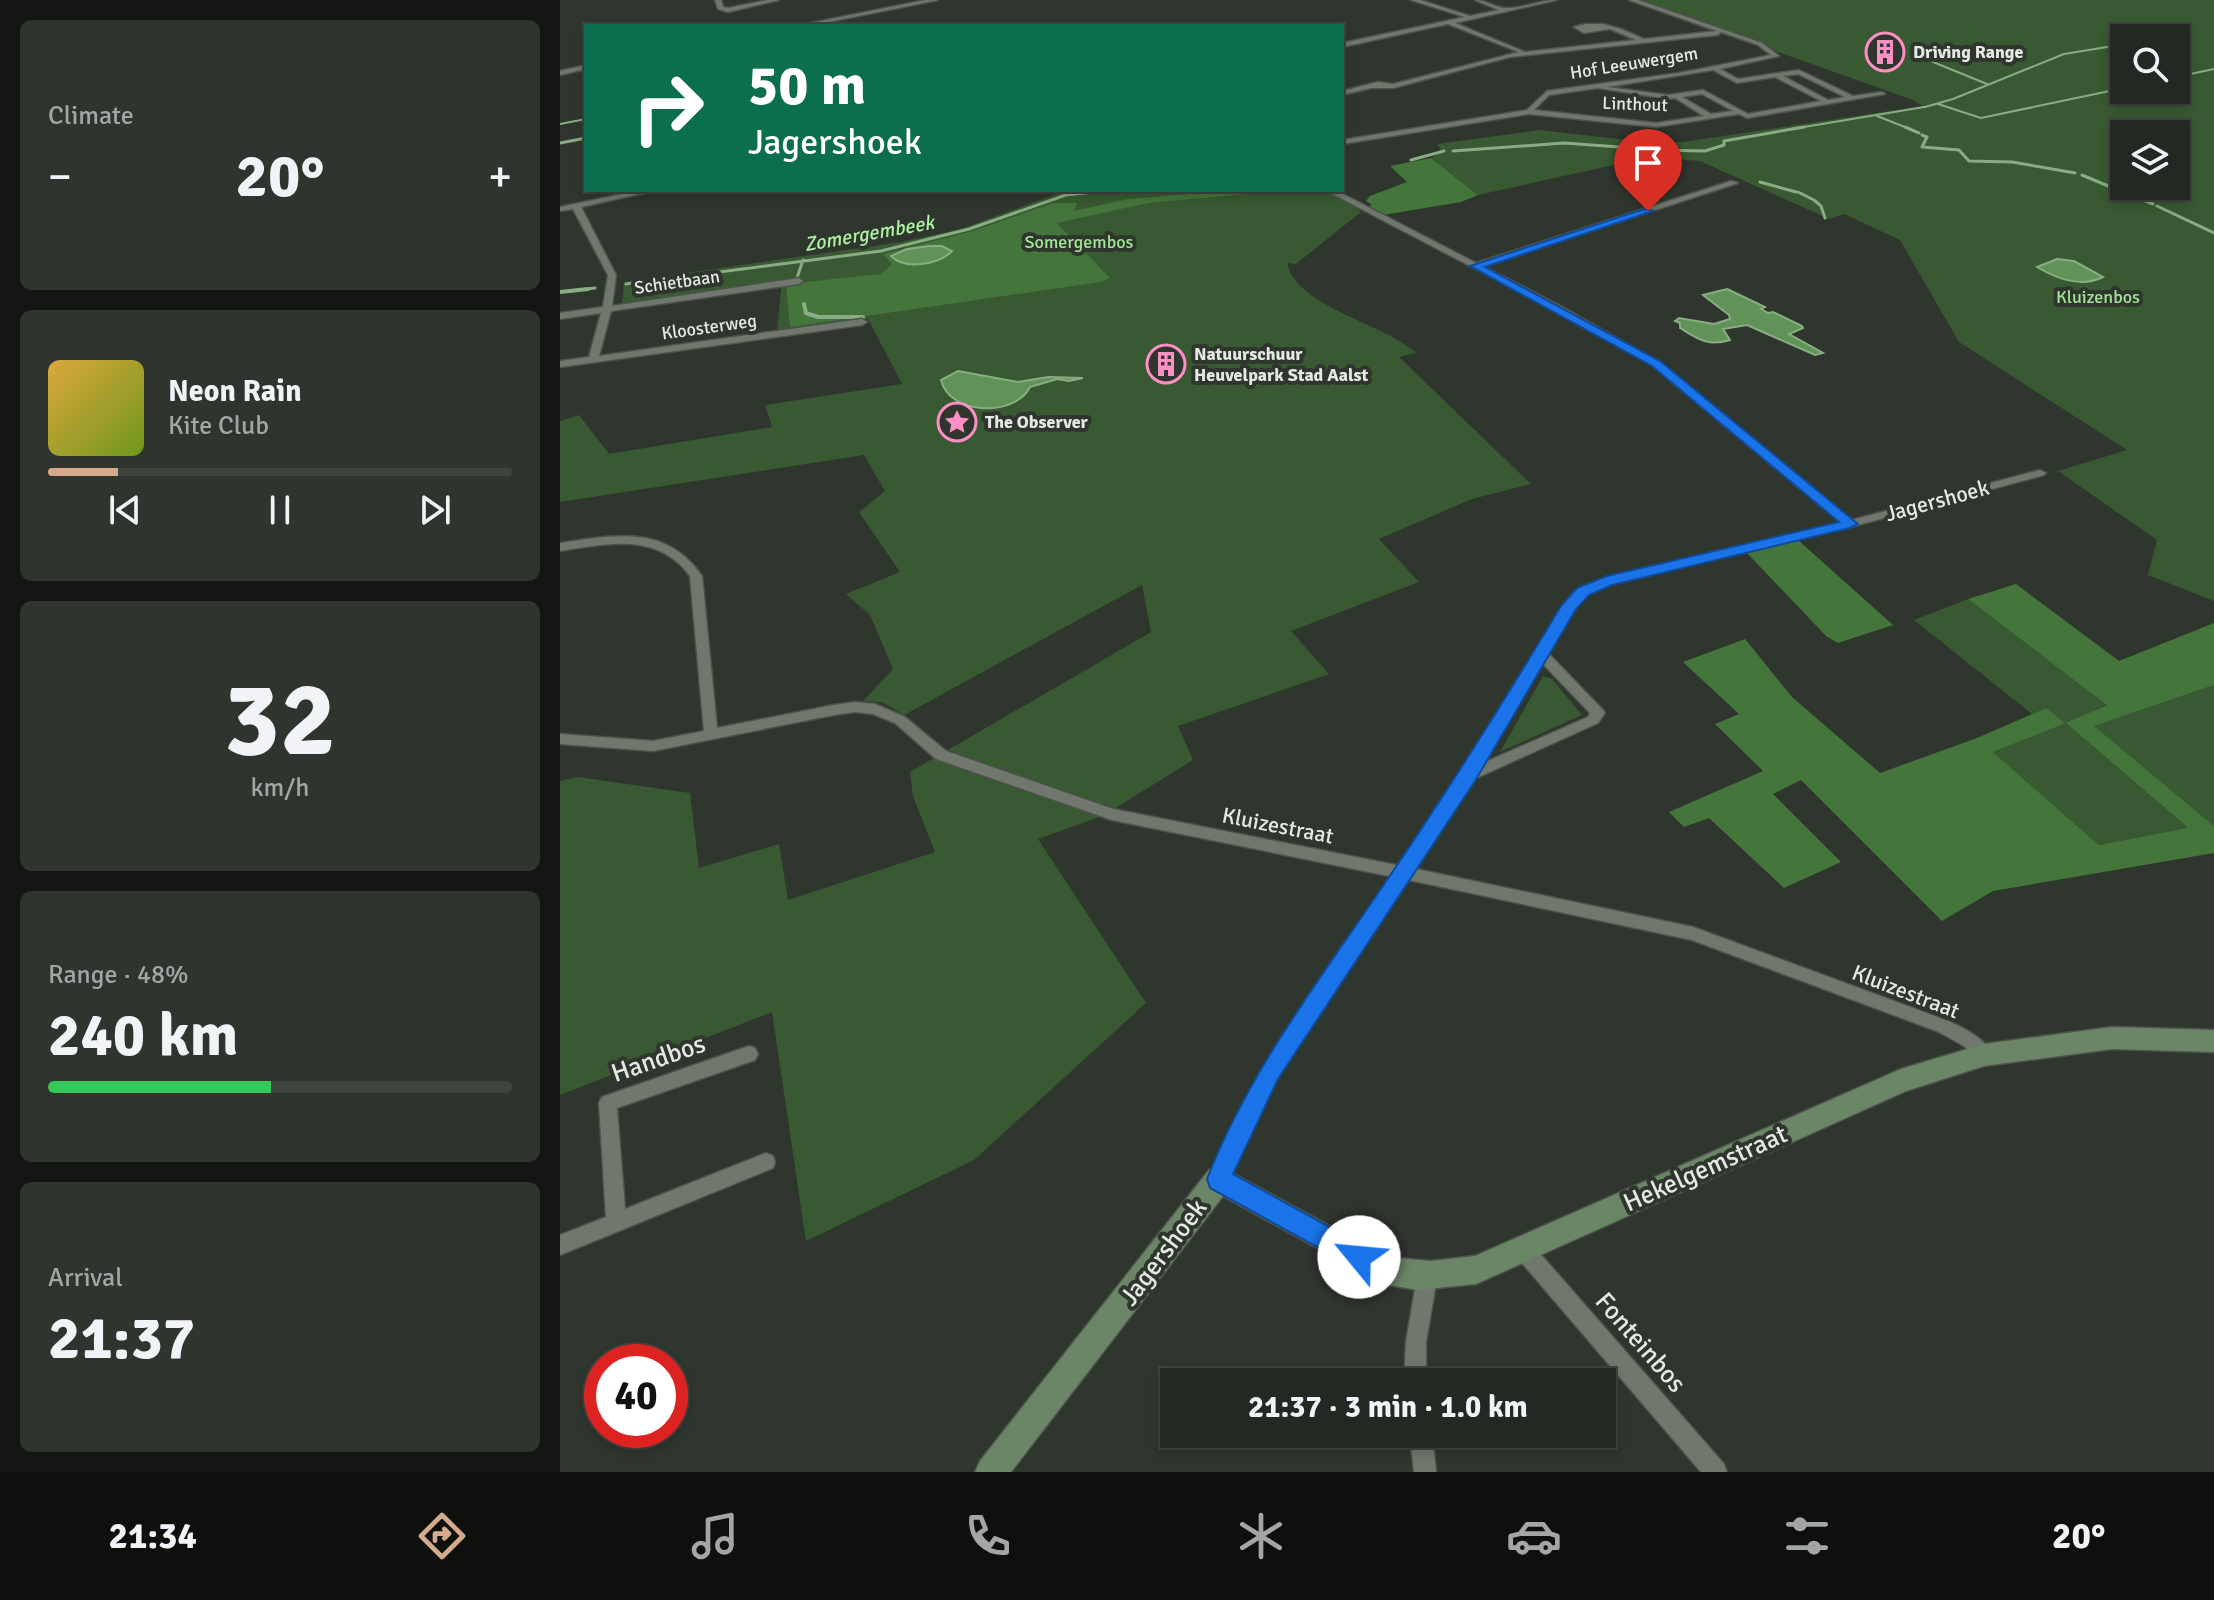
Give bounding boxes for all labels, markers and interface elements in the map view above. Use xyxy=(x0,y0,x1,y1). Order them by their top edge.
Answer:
map controls xyxy=(2110,24,2190,200)
button: search xyxy=(2110,24,2190,104)
building icon: Driving Range xyxy=(1864,31,1906,73)
place label: Driving Range xyxy=(1913,41,2024,63)
street label: Hof Leeuwergem xyxy=(1568,42,1700,84)
text: 50 m xyxy=(748,51,866,120)
icon: right xyxy=(616,56,720,160)
street label: Linthout xyxy=(1602,92,1668,116)
text: Climate xyxy=(48,100,134,132)
text: Jagershoek xyxy=(748,120,922,165)
button: layers xyxy=(2110,120,2190,200)
pin xyxy=(1614,129,1682,211)
text: 20° xyxy=(236,140,324,214)
icon: arrive xyxy=(1626,141,1670,185)
text: − xyxy=(48,150,72,204)
text: + xyxy=(488,150,512,204)
water label: Zomergembeek xyxy=(802,209,938,257)
park label: Somergembos xyxy=(1025,231,1134,253)
street label: Schietbaan xyxy=(633,265,721,299)
park label: Kluizenbos xyxy=(2056,286,2140,308)
street label: Kloosterweg xyxy=(660,309,758,345)
building icon: Natuurschuur Heuvelpark Stad Aalst xyxy=(1145,343,1187,385)
place label: Natuurschuur Heuvelpark Stad Aalst xyxy=(1194,343,1369,386)
text: Neon Rain xyxy=(168,373,302,410)
place icon: The Observer xyxy=(936,401,978,443)
text: Kite Club xyxy=(168,410,269,442)
place label: The Observer xyxy=(985,411,1089,433)
street label: Jagershoek xyxy=(1882,474,1992,527)
icon: previous xyxy=(103,488,147,532)
icon: pause xyxy=(258,488,302,532)
icon: next xyxy=(413,488,457,532)
text: 32 xyxy=(224,656,336,784)
text: km/h xyxy=(251,772,309,804)
street label: Kluizestraat xyxy=(1220,801,1336,850)
text: Range · 48% xyxy=(48,959,189,991)
street label: Kluizestraat xyxy=(1848,959,1964,1024)
text: 240 km xyxy=(48,999,238,1073)
street label: Handbos xyxy=(607,1028,710,1090)
street label: Hekelgemstraat xyxy=(1618,1118,1792,1219)
street label: Jagershoek xyxy=(1113,1193,1214,1312)
position arrow xyxy=(1317,1215,1401,1299)
text: Arrival xyxy=(48,1262,123,1294)
street label: Fonteinbos xyxy=(1588,1286,1692,1399)
text: 21:37 xyxy=(48,1302,195,1376)
speed limit sign: 40 xyxy=(584,1344,688,1448)
text: 21:37 · 3 min · 1.0 km xyxy=(1248,1389,1528,1426)
icon: directions xyxy=(414,1508,470,1564)
icon: music xyxy=(687,1508,743,1564)
icon: phone xyxy=(960,1508,1016,1564)
icon: climate xyxy=(1233,1508,1289,1564)
icon: car xyxy=(1506,1508,1562,1564)
icon: filters xyxy=(1779,1508,1835,1564)
text: 21:34 xyxy=(109,1514,197,1559)
text: 20° xyxy=(2052,1514,2105,1559)

